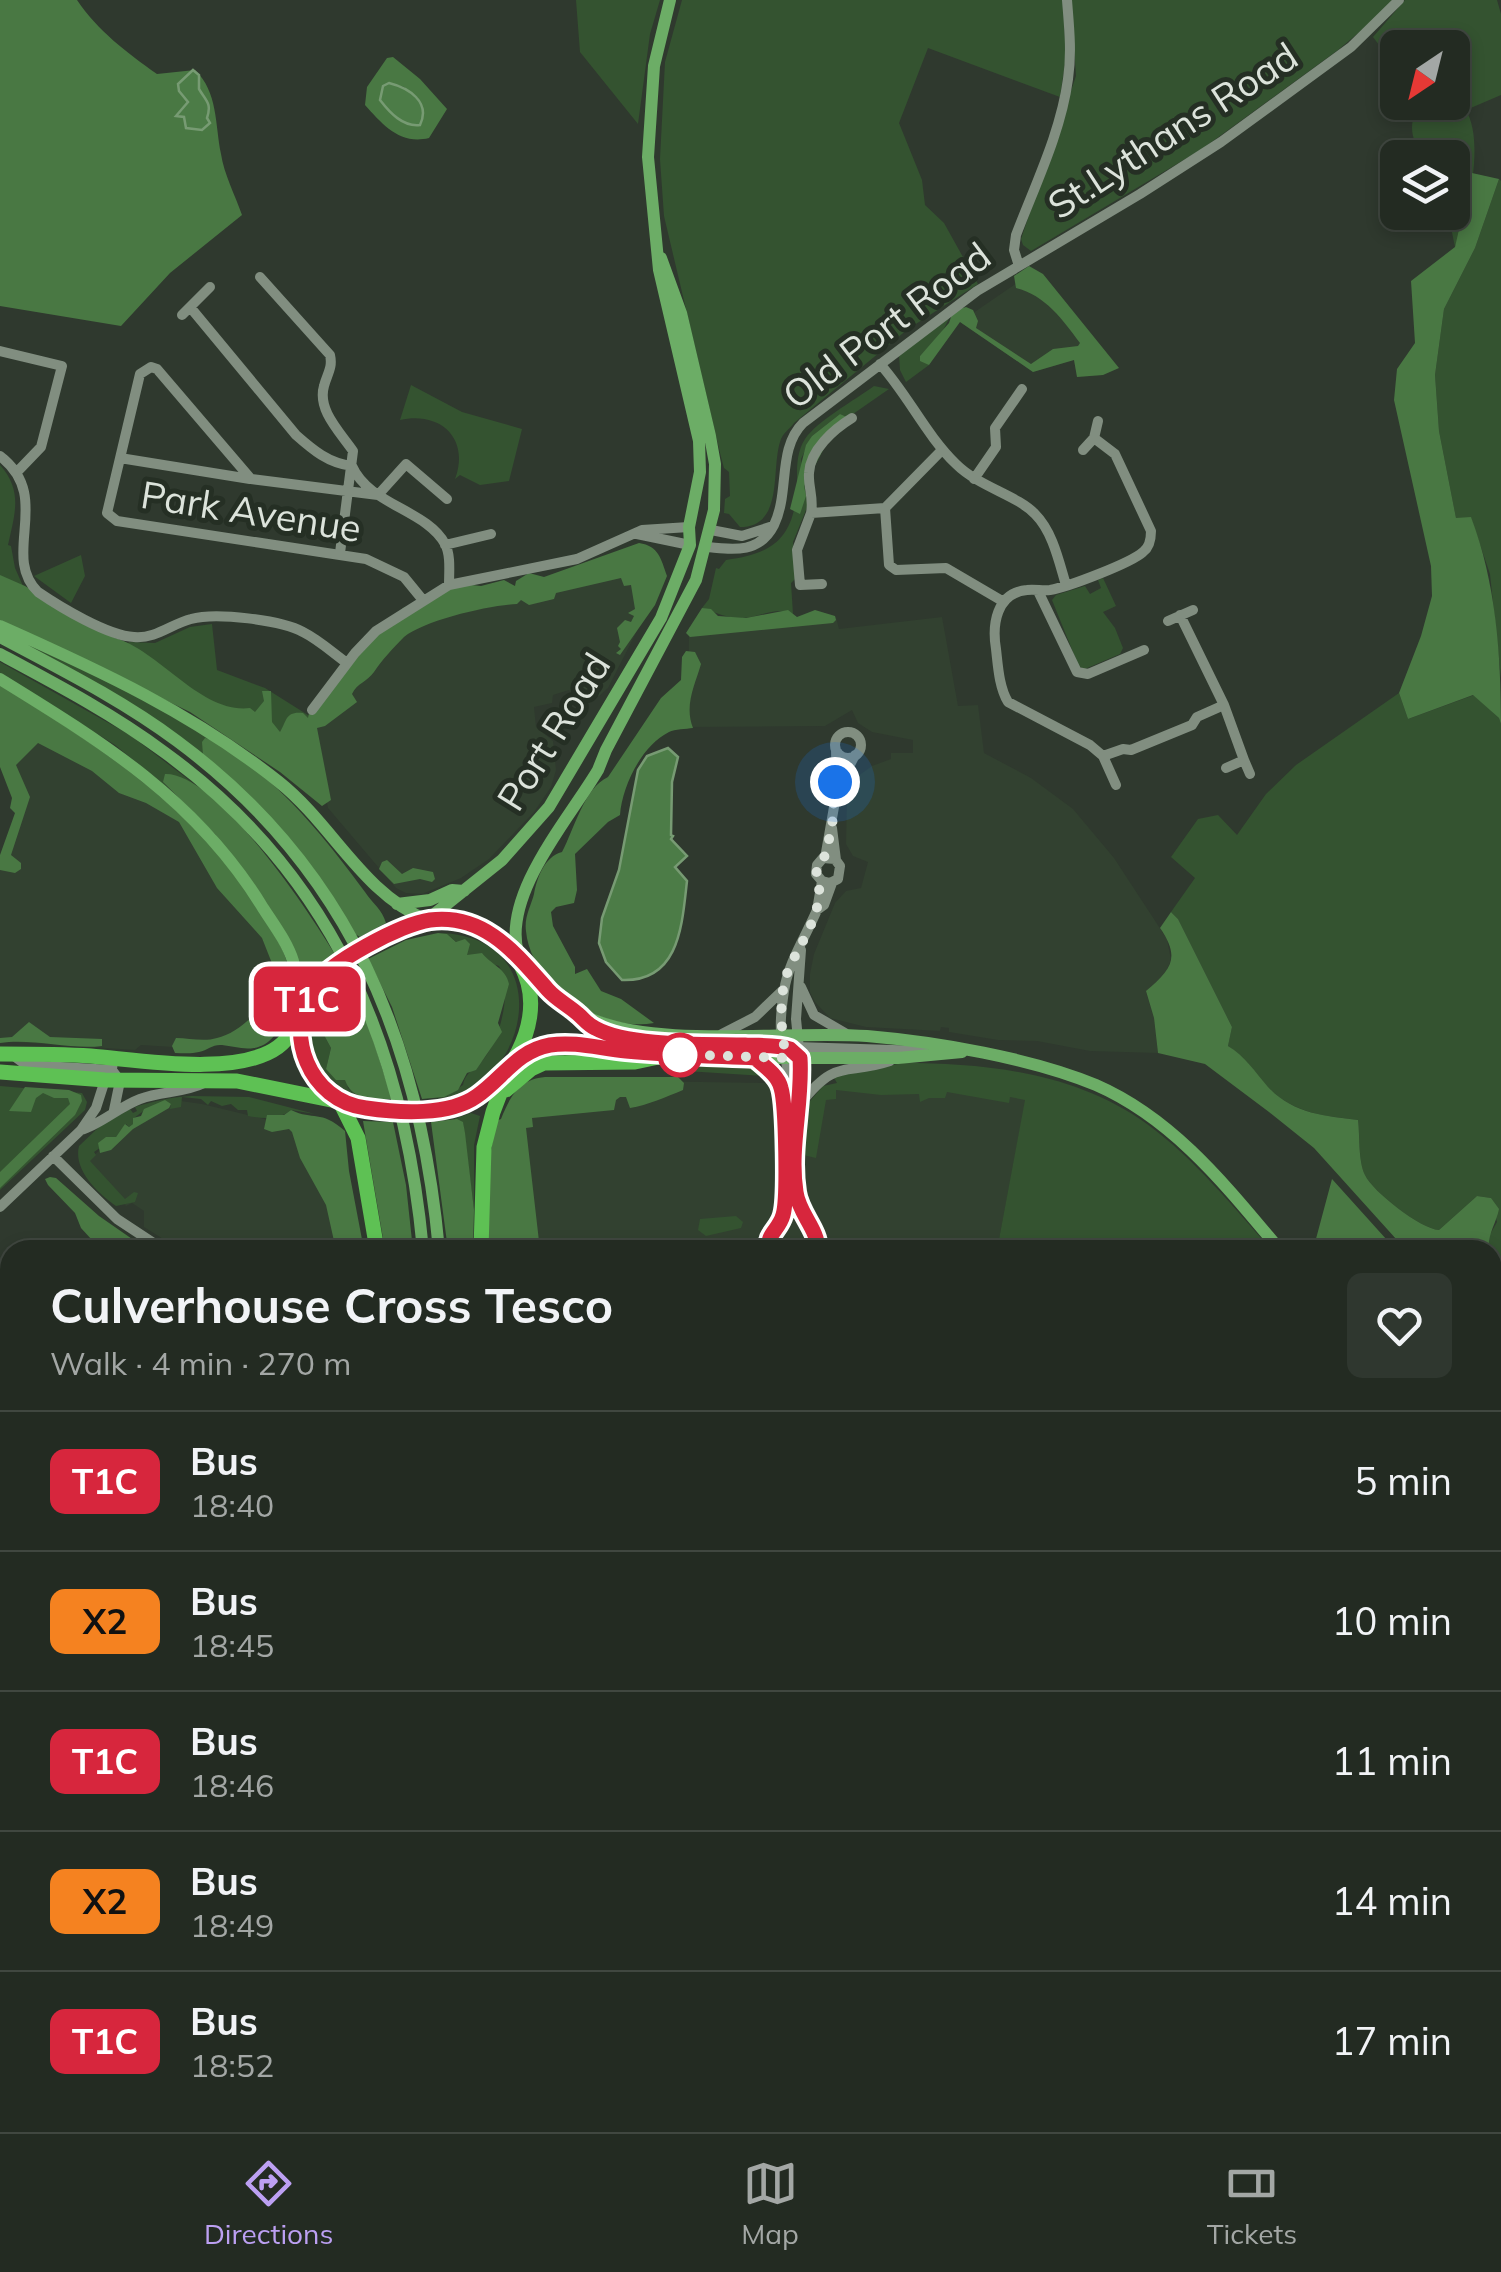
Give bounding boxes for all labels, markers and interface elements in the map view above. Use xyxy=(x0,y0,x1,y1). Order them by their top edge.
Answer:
north arrow xyxy=(1380,30,1470,120)
map controls xyxy=(1380,30,1470,230)
street label: St.Lythans Road xyxy=(1038,32,1306,229)
button: layers xyxy=(1380,140,1470,230)
street label: Old Port Road xyxy=(773,231,1000,419)
street label: Park Avenue xyxy=(138,470,365,552)
street label: Port Road xyxy=(486,644,620,819)
your location xyxy=(810,757,860,807)
line badge: T1C xyxy=(250,966,364,1032)
text: T1C xyxy=(274,977,340,1021)
unlabelled marker xyxy=(659,1034,701,1076)
button: heart xyxy=(1347,1273,1452,1378)
text: Culverhouse Cross Tesco xyxy=(50,1275,613,1335)
text: Walk · 4 min · 270 m xyxy=(50,1343,351,1383)
text: Bus xyxy=(190,1437,258,1485)
text: 5 min xyxy=(1355,1457,1452,1505)
text: T1C xyxy=(72,1459,138,1503)
text: 18:40 xyxy=(190,1485,274,1525)
text: Bus xyxy=(190,1577,258,1625)
text: 10 min xyxy=(1332,1597,1452,1645)
text: X2 xyxy=(83,1599,127,1643)
text: 18:45 xyxy=(190,1625,274,1665)
text: Bus xyxy=(190,1717,258,1765)
text: 11 min xyxy=(1332,1737,1452,1785)
text: T1C xyxy=(72,1739,138,1783)
text: 18:46 xyxy=(190,1765,274,1805)
text: Bus xyxy=(190,1857,258,1905)
text: 14 min xyxy=(1332,1877,1452,1925)
text: X2 xyxy=(83,1879,127,1923)
text: 18:49 xyxy=(190,1905,274,1945)
text: Bus xyxy=(190,1997,258,2045)
text: 17 min xyxy=(1332,2017,1452,2065)
text: T1C xyxy=(72,2019,138,2063)
text: 18:52 xyxy=(190,2045,274,2085)
tab: Directions xyxy=(204,2156,333,2251)
tab: Map xyxy=(741,2156,799,2251)
tab: Tickets xyxy=(1207,2156,1297,2251)

